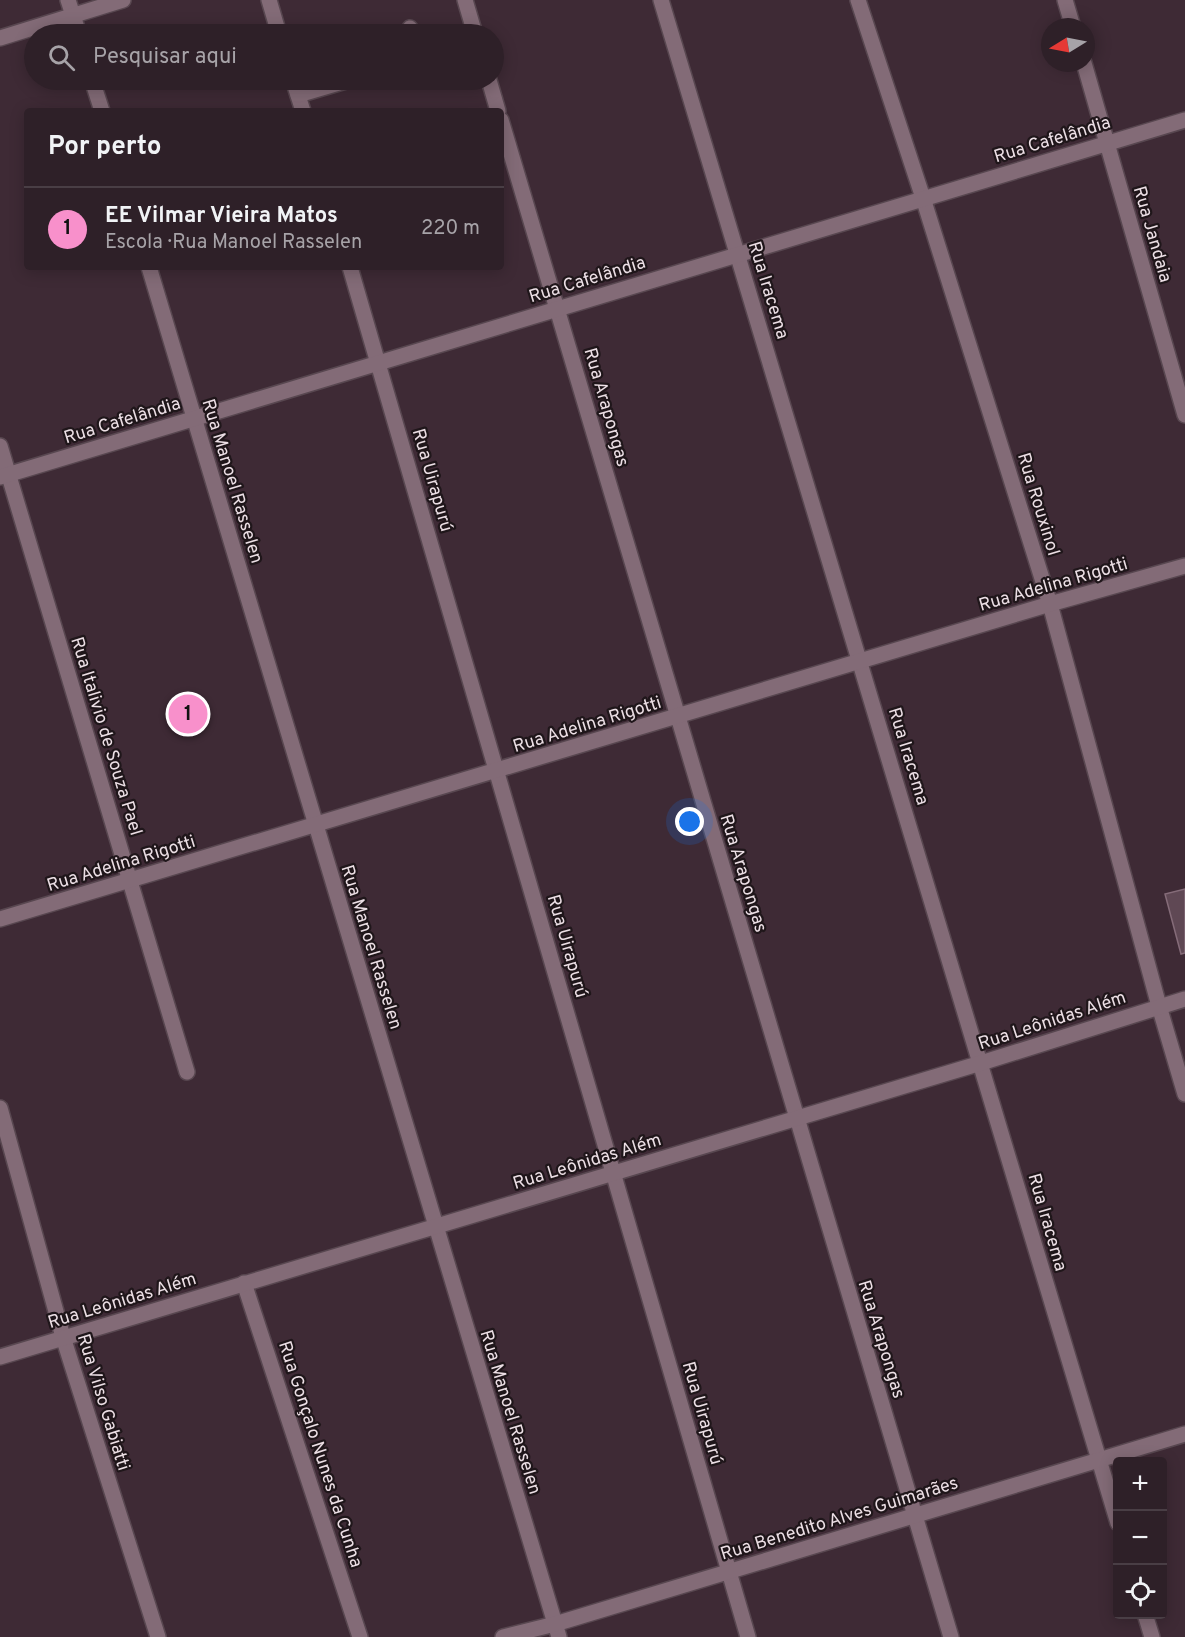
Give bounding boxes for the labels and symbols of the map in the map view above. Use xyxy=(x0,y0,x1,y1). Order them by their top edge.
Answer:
north arrow xyxy=(1041,18,1095,72)
street label: Rua Cafelândia xyxy=(991,112,1114,169)
street label: Rua Jandaia xyxy=(1127,184,1176,285)
street label: Rua Iracema xyxy=(742,239,793,342)
street label: Rua Cafelândia xyxy=(526,252,649,309)
street label: Rua Arapongas xyxy=(578,345,633,469)
street label: Rua Cafelândia xyxy=(61,393,184,450)
street label: Rua Manoel Rasselen xyxy=(196,396,268,567)
street label: Rua Uirapurú xyxy=(406,426,457,535)
street label: Rua Rouxinol xyxy=(1011,450,1064,559)
street label: Rua Adelina Rigotti xyxy=(976,553,1131,618)
street label: Rua Italivio de Souza Pael xyxy=(64,634,147,839)
pin: 1 xyxy=(168,692,207,736)
street label: Rua Adelina Rigotti xyxy=(510,692,664,759)
street label: Rua Iracema xyxy=(882,705,933,808)
your location xyxy=(675,807,704,836)
street label: Rua Arapongas xyxy=(714,812,771,935)
street label: Rua Adelina Rigotti xyxy=(44,831,198,898)
street label: Rua Manoel Rasselen xyxy=(335,862,407,1033)
street label: Rua Uirapurú xyxy=(541,892,592,1001)
street label: Rua Leônidas Além xyxy=(976,987,1129,1056)
street label: Rua Leônidas Além xyxy=(510,1129,664,1196)
street label: Rua Iracema xyxy=(1022,1171,1072,1274)
street label: Rua Leônidas Além xyxy=(45,1268,199,1335)
street label: Rua Arapongas xyxy=(852,1278,909,1401)
street label: Rua Manoel Rasselen xyxy=(474,1327,546,1498)
street label: Rua Vilso Gabiatti xyxy=(71,1331,134,1474)
street label: Rua Gonçalo Nunes da Cunha xyxy=(272,1338,367,1571)
street label: Rua Uirapurú xyxy=(676,1359,727,1468)
street label: Rua Benedito Alves Guimarães xyxy=(718,1472,961,1567)

